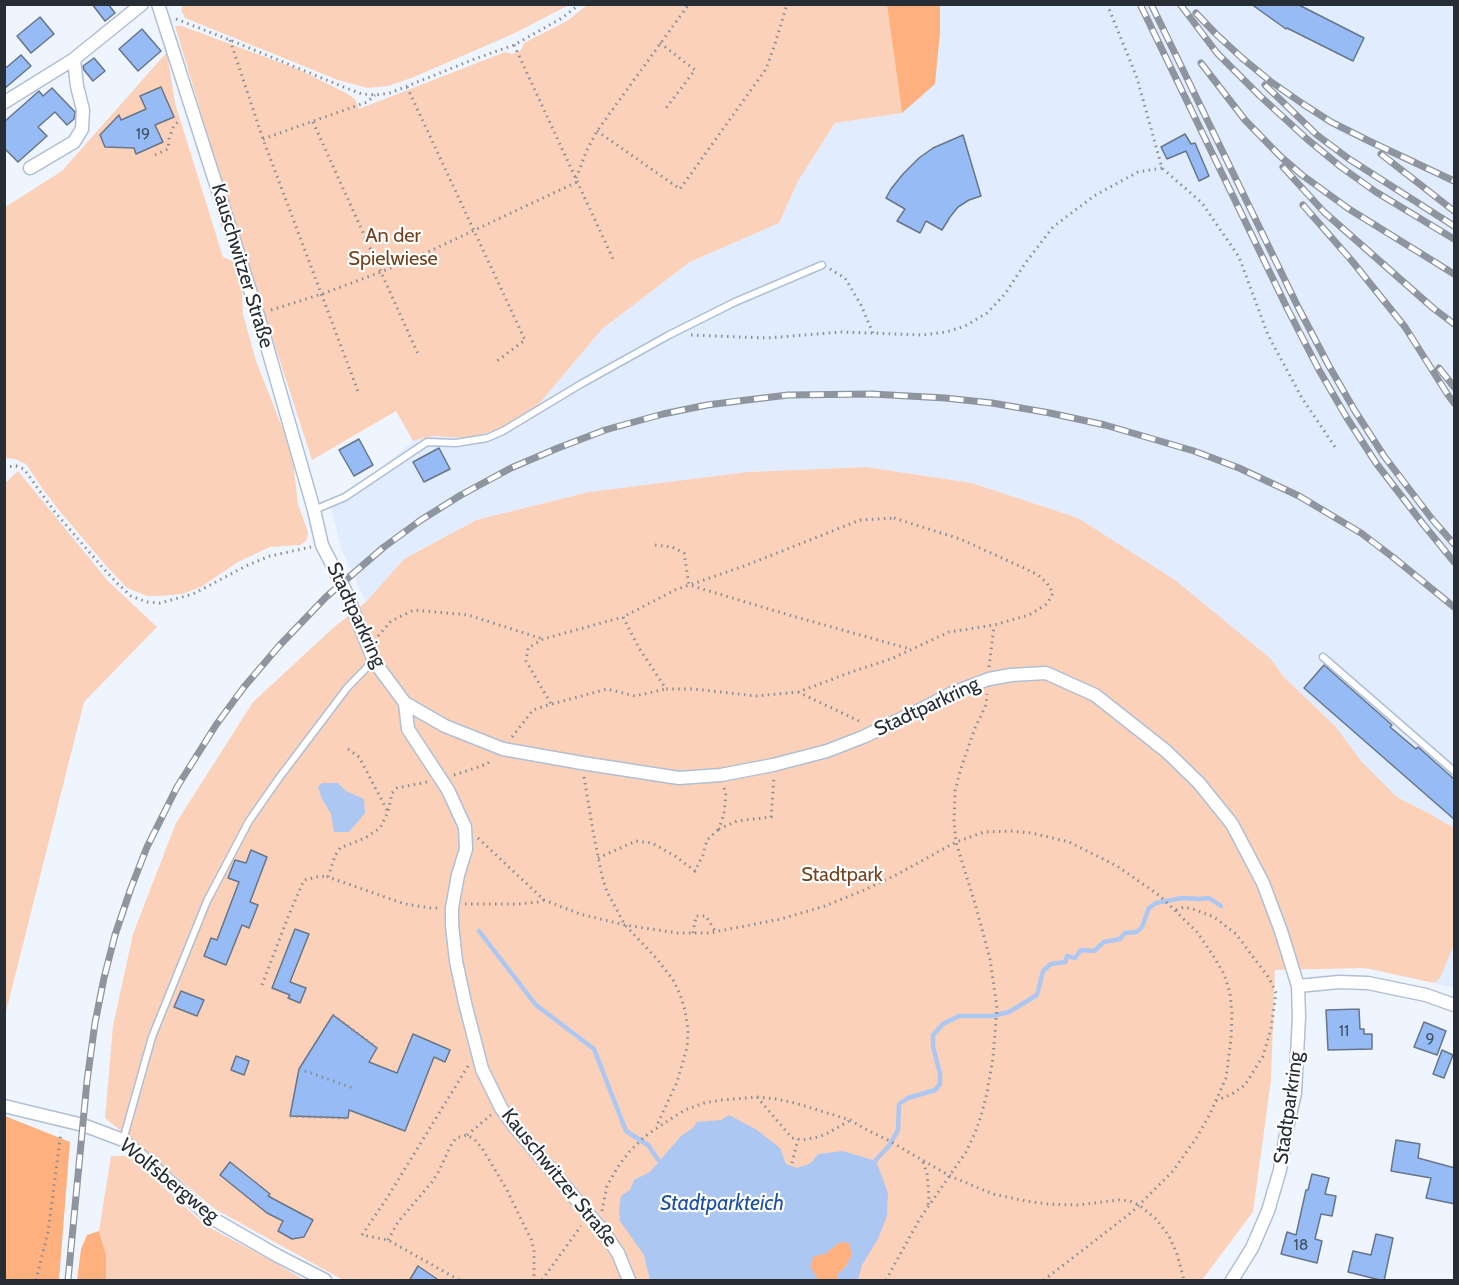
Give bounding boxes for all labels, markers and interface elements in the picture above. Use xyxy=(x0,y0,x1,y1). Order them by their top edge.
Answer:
house number: 19 xyxy=(136,124,150,144)
street label: Kauschwitzer Straße xyxy=(206,181,278,351)
park label: An der Spielwiese xyxy=(348,224,438,271)
street label: Stadtparkring xyxy=(321,559,391,671)
street label: Stadtparkring xyxy=(871,672,983,742)
park label: Stadtpark xyxy=(801,863,883,887)
house number: 11 xyxy=(1339,1021,1349,1041)
house number: 9 xyxy=(1425,1029,1435,1049)
street label: Stadtparkring xyxy=(1269,1050,1309,1166)
street label: Kauschwitzer Straße xyxy=(496,1104,622,1252)
street label: Wolfsbergweg xyxy=(114,1134,224,1228)
water label: Stadtparkteich xyxy=(660,1191,784,1217)
house number: 18 xyxy=(1294,1235,1308,1255)

